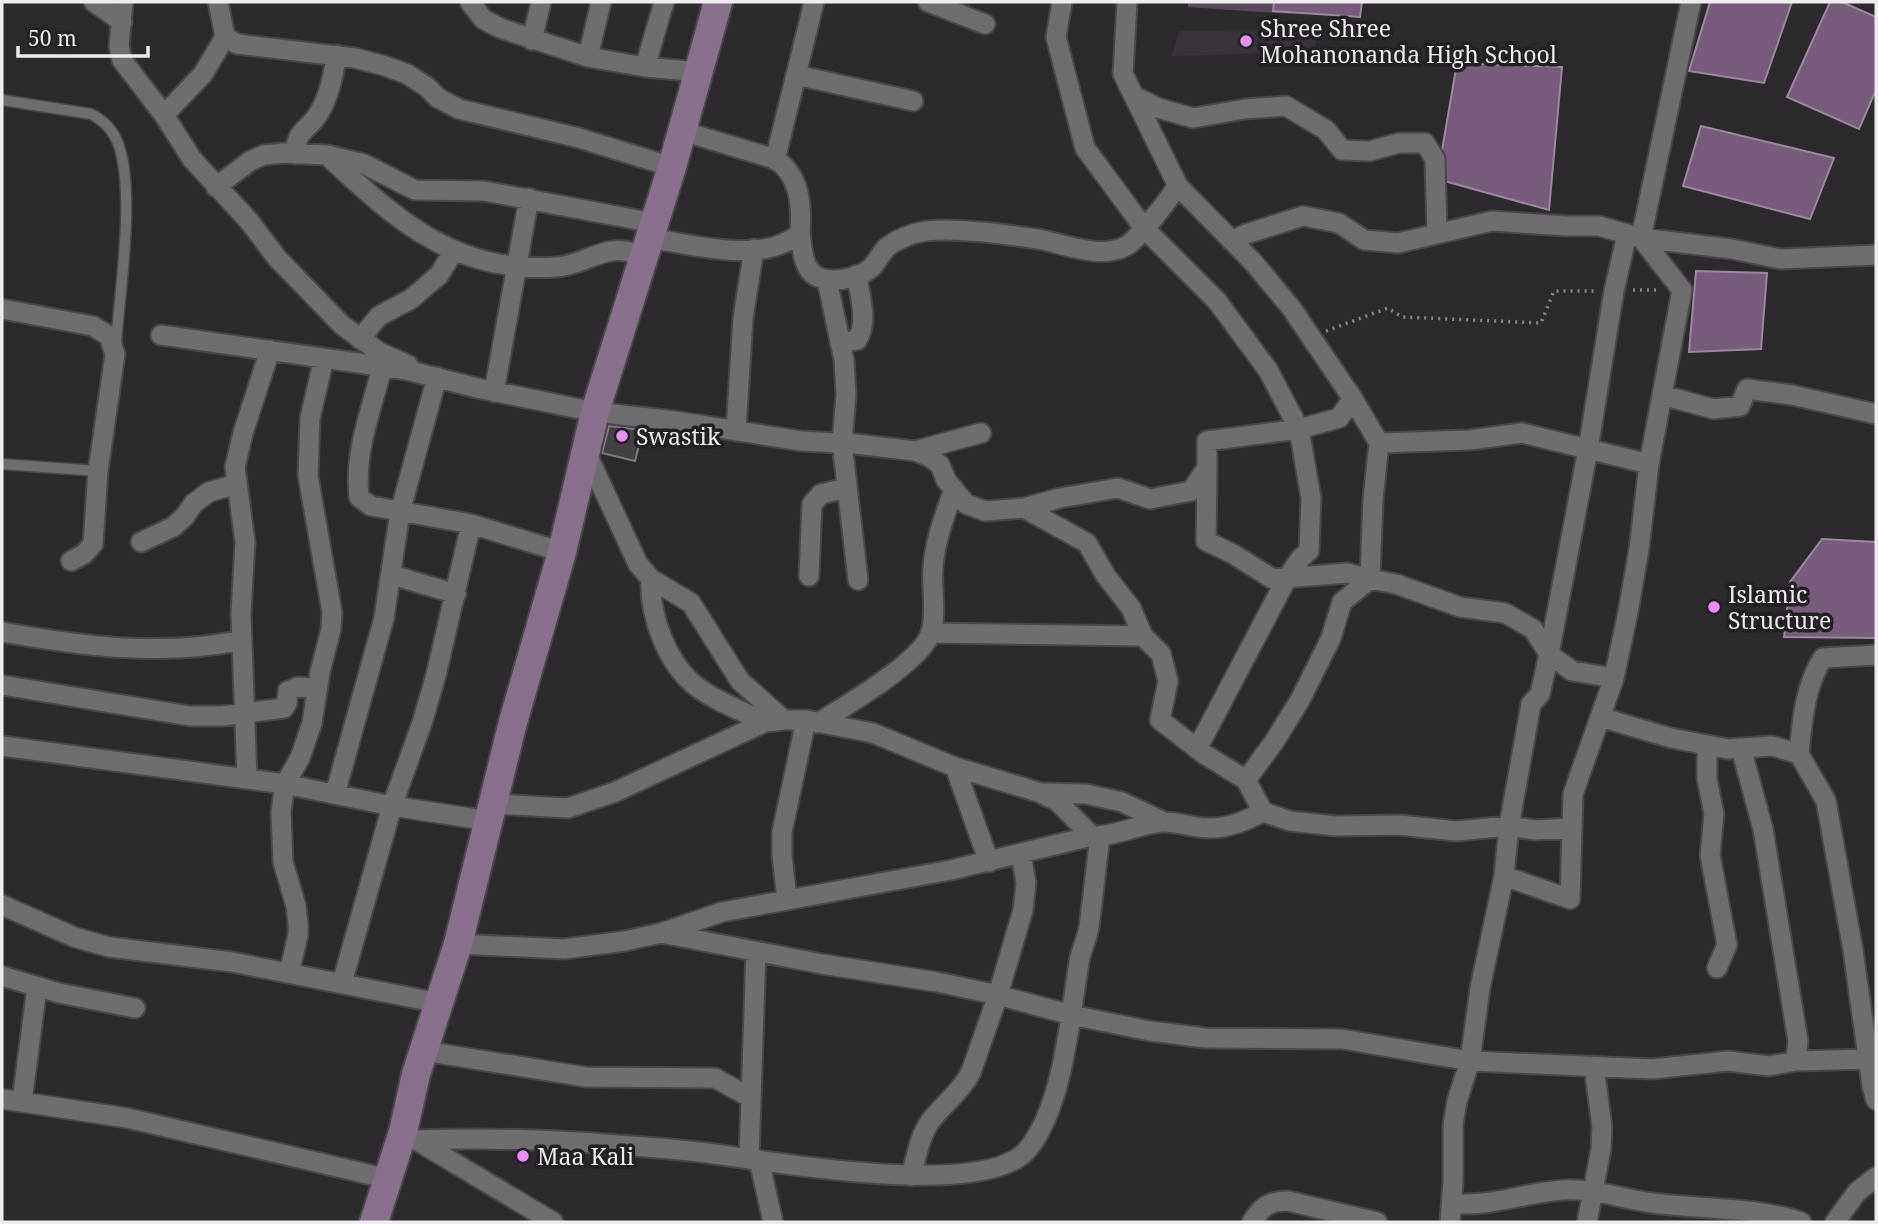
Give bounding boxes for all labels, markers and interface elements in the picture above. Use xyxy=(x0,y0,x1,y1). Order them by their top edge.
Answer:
place label: Shree Shree Mohanonanda High School xyxy=(1260,12,1557,70)
scale bar xyxy=(18,14,147,58)
text: 50 m xyxy=(28,24,77,52)
marker: Shree Shree Mohanonanda High School xyxy=(1238,33,1254,49)
place label: Swastik xyxy=(636,420,721,452)
marker: Swastik xyxy=(614,428,630,444)
place label: Islamic Structure xyxy=(1728,578,1831,636)
marker: Islamic Structure xyxy=(1706,599,1722,615)
place label: Maa Kali xyxy=(537,1140,635,1172)
marker: Maa Kali xyxy=(515,1148,531,1164)

